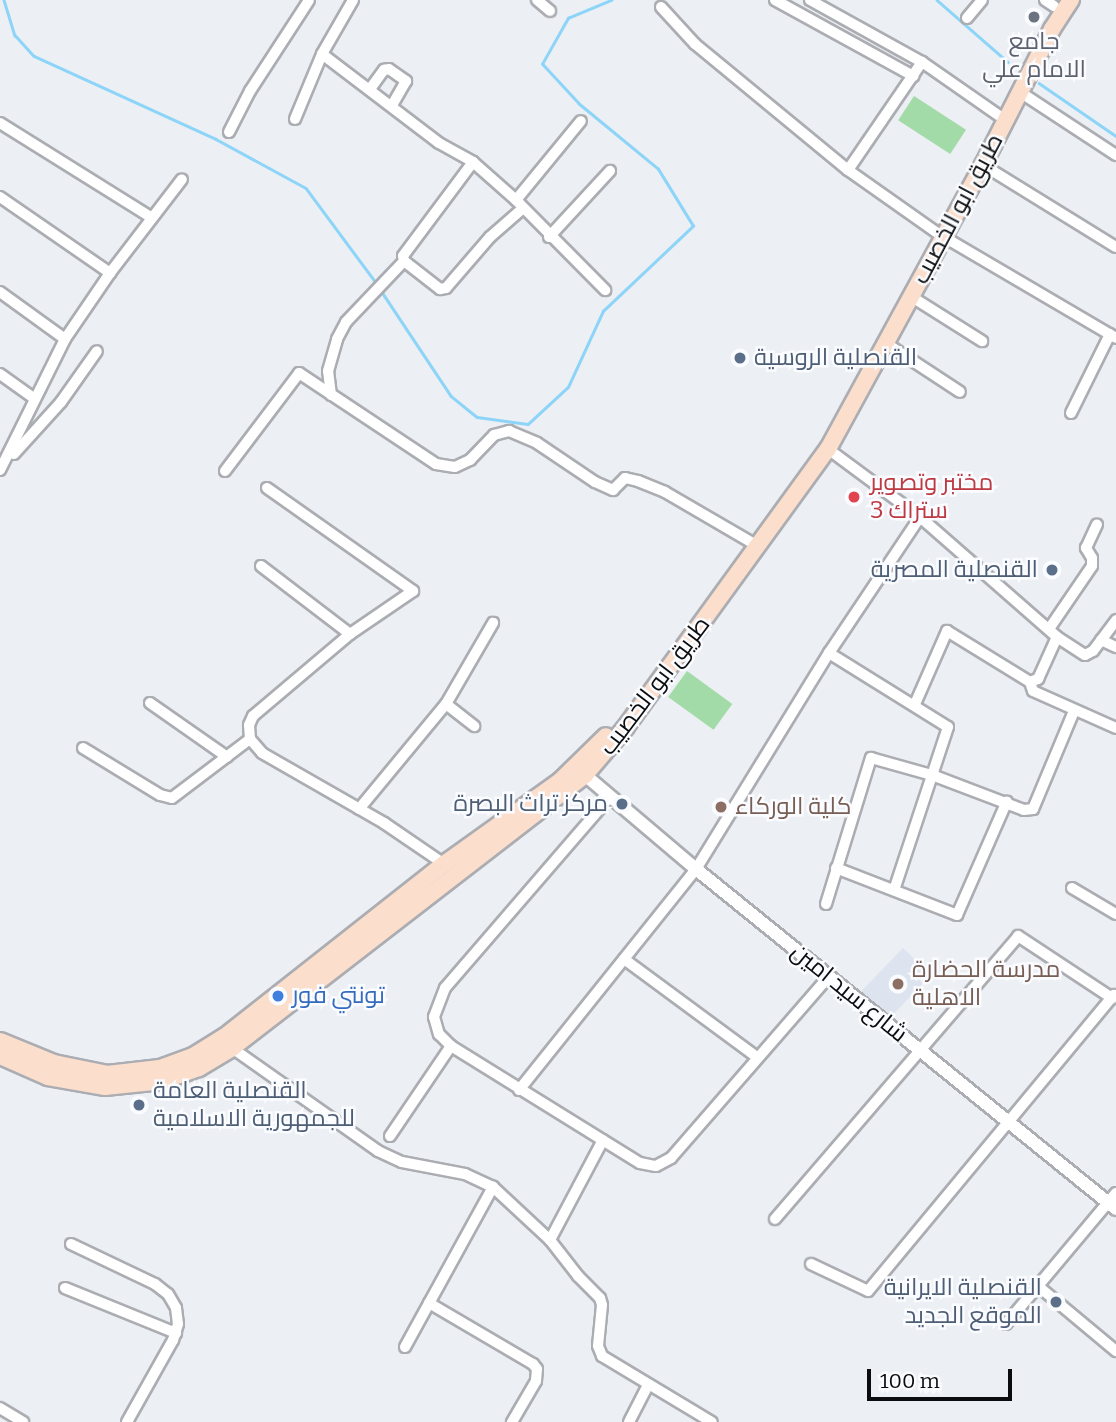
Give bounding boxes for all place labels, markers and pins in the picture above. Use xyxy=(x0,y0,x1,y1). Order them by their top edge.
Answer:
marker: جامع الامام علي xyxy=(1026,9,1042,25)
place label: جامع الامام علي xyxy=(982,28,1086,84)
place label: القنصلية الروسية xyxy=(754,344,917,372)
marker: القنصلية الروسية xyxy=(732,350,748,366)
place label: مختبر وتصوير ستراك 3 xyxy=(870,469,993,525)
marker: مختبر وتصوير ستراك 3 xyxy=(844,487,864,507)
place label: القنصلية المصرية xyxy=(871,556,1038,584)
marker: القنصلية المصرية xyxy=(1044,562,1060,578)
place label: مركز تراث البصرة xyxy=(454,790,608,818)
place label: كلية الوركاء xyxy=(735,793,851,821)
marker: مركز تراث البصرة xyxy=(614,796,630,812)
marker: كلية الوركاء xyxy=(713,799,729,815)
place label: مدرسة الحضارة الاهلية xyxy=(912,956,1060,1012)
marker: مدرسة الحضارة الاهلية xyxy=(890,976,906,992)
place label: تونتي فور xyxy=(292,982,385,1010)
marker: تونتي فور xyxy=(270,988,286,1004)
place label: القنصلية العامة للجمهورية الاسلامية xyxy=(153,1077,355,1133)
marker: القنصلية العامة للجمهورية الاسلامية xyxy=(131,1097,147,1113)
place label: القنصلية الايرانية الموقع الجديد xyxy=(884,1274,1042,1330)
marker: القنصلية الايرانية الموقع الجديد xyxy=(1048,1294,1064,1310)

